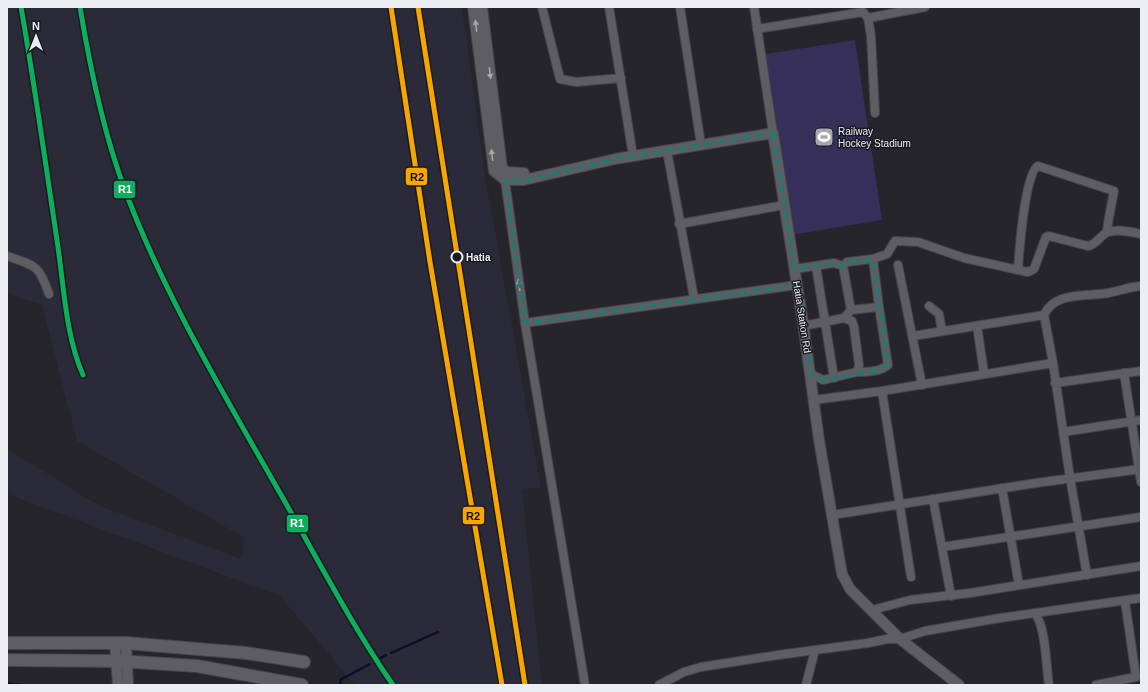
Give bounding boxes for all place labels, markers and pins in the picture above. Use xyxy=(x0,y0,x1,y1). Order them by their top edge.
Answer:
sports icon: Railway Hockey Stadium xyxy=(813,126,835,148)
place label: Railway Hockey Stadium xyxy=(838,126,911,149)
marker: Hatia xyxy=(450,250,464,264)
place label: Hatia xyxy=(466,252,491,263)

